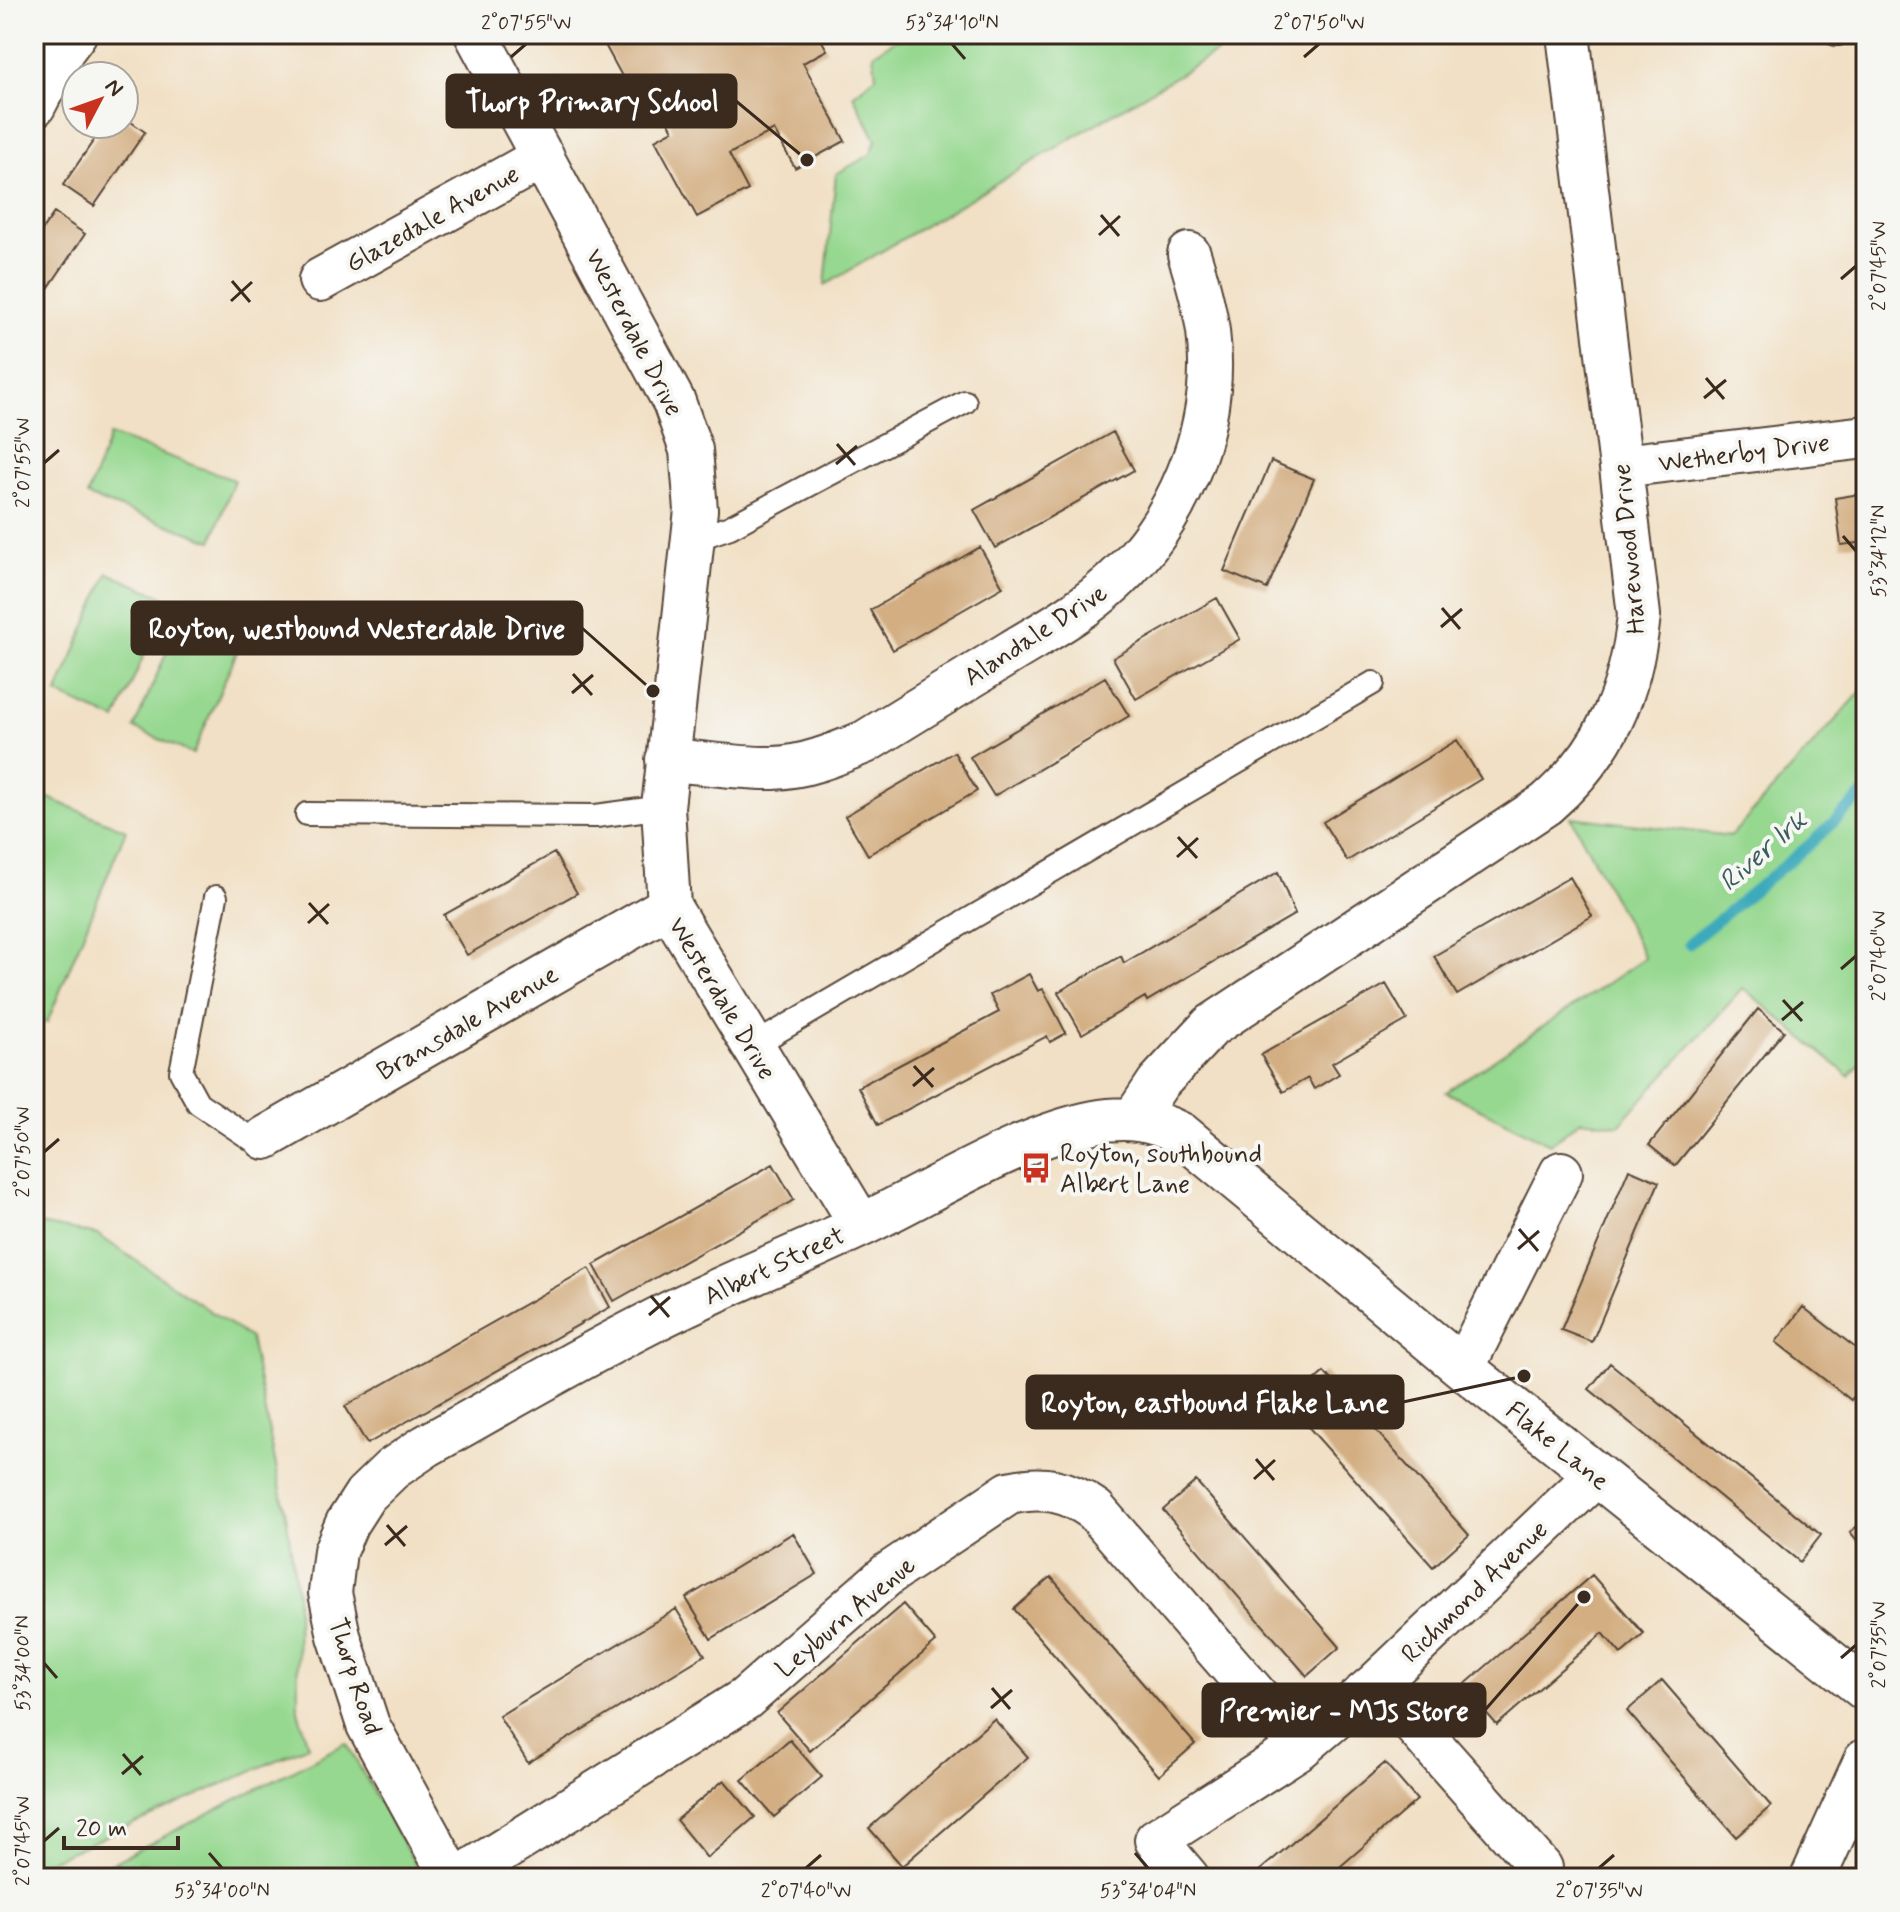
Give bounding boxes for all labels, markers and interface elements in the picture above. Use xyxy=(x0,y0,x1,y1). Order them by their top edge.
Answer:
text: 2°07'55"W xyxy=(481,10,571,37)
text: 53°34'10"N xyxy=(905,10,999,37)
text: 2°07'50"W xyxy=(1274,10,1364,37)
north arrow xyxy=(60,60,140,140)
text: N xyxy=(98,73,129,103)
callout: Thorp Primary School xyxy=(447,75,736,127)
text: Thorp Primary School xyxy=(465,85,719,122)
street label: Glazedale Avenue xyxy=(340,158,526,282)
text: 2°07'45"W xyxy=(1866,221,1893,311)
street label: Westerdale Drive xyxy=(576,243,690,423)
text: 2°07'55"W xyxy=(10,418,37,508)
street label: Wetherby Drive xyxy=(1657,427,1832,481)
street label: Harewood Drive xyxy=(1606,462,1654,636)
text: 53°34'12"N xyxy=(1866,505,1893,597)
street label: Alandale Drive xyxy=(958,577,1115,695)
callout: Royton, westbound Westerdale Drive xyxy=(132,602,582,654)
text: Royton, westbound Westerdale Drive xyxy=(149,612,565,649)
water label: River Irk xyxy=(1712,802,1817,900)
street label: Westerdale Drive xyxy=(659,911,783,1087)
text: 2°07'40"W xyxy=(1866,911,1893,1001)
street label: Bransdale Avenue xyxy=(371,958,565,1089)
text: 2°07'50"W xyxy=(10,1107,37,1197)
place label: Royton, southbound Albert Lane xyxy=(1060,1138,1262,1202)
bus stop icon: Royton, southbound Albert Lane xyxy=(1019,1151,1053,1185)
street label: Albert Street xyxy=(699,1219,851,1314)
callout: Royton, eastbound Flake Lane xyxy=(1027,1376,1403,1428)
text: Royton, eastbound Flake Lane xyxy=(1041,1386,1389,1423)
street label: Flake Lane xyxy=(1498,1394,1616,1499)
street label: Richmond Avenue xyxy=(1395,1514,1556,1671)
street label: Leyburn Avenue xyxy=(769,1549,923,1686)
text: 2°07'35"W xyxy=(1866,1601,1893,1689)
street label: Thorp Road xyxy=(319,1614,389,1739)
text: 53°34'00"N xyxy=(10,1615,37,1711)
callout: Premier - MJs Store xyxy=(1203,1684,1485,1736)
text: Premier - MJs Store xyxy=(1219,1694,1469,1731)
text: 2°07'45"W xyxy=(10,1796,37,1886)
scale bar xyxy=(64,1800,178,1850)
text: 20 m xyxy=(76,1814,127,1845)
text: 53°34'00"N xyxy=(174,1878,270,1905)
text: 2°07'40"W xyxy=(761,1878,851,1905)
text: 53°34'04"N xyxy=(1100,1878,1196,1905)
text: 2°07'35"W xyxy=(1555,1878,1643,1905)

